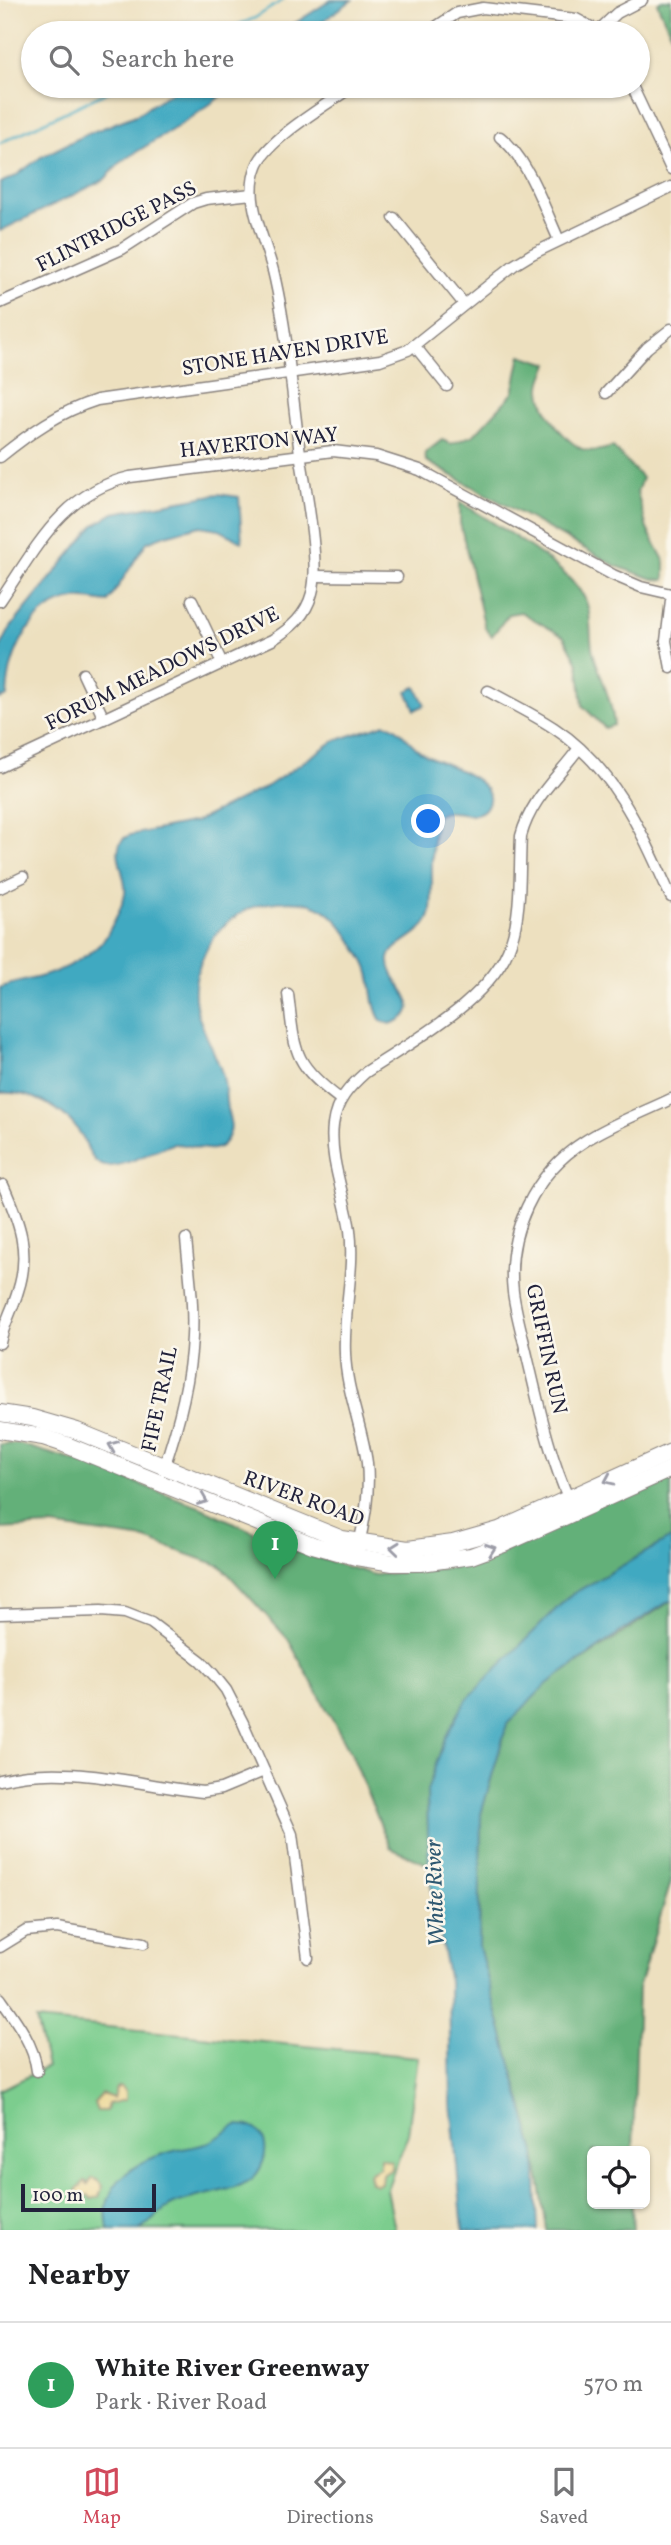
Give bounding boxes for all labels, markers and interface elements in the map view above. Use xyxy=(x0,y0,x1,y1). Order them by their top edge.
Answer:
search box xyxy=(21,21,650,98)
icon: search xyxy=(45,41,83,79)
text: Search here xyxy=(101,42,234,78)
street label: FLINTRIDGE PASS xyxy=(31,174,202,280)
street label: STONE HAVEN DRIVE xyxy=(180,323,391,384)
street label: HAVERTON WAY xyxy=(178,421,340,466)
street label: FORUM MEADOWS DRIVE xyxy=(41,600,285,739)
your location xyxy=(411,804,445,838)
street label: GRIFFIN RUN xyxy=(518,1282,573,1417)
street label: FIFE TRAIL xyxy=(135,1344,186,1455)
one-way arrow xyxy=(107,1440,119,1454)
street label: RIVER ROAD xyxy=(239,1464,368,1535)
one-way arrow xyxy=(604,1472,616,1486)
one-way arrow xyxy=(196,1491,208,1505)
pin: 1 xyxy=(252,1521,298,1579)
one-way arrow xyxy=(389,1540,400,1555)
one-way arrow xyxy=(484,1543,496,1557)
water label: White River xyxy=(418,1838,454,1947)
map controls xyxy=(587,2146,650,2209)
button: locate xyxy=(587,2146,650,2209)
scale bar xyxy=(21,2181,156,2213)
text: 100 m xyxy=(32,2183,83,2209)
text: Nearby xyxy=(28,2255,130,2297)
text: White River Greenway xyxy=(95,2351,369,2387)
text: 1 xyxy=(46,2369,56,2401)
text: 570 m xyxy=(583,2369,643,2401)
text: Park · River Road xyxy=(95,2387,267,2419)
tab: Map xyxy=(83,2463,121,2531)
tab: Directions xyxy=(287,2463,374,2531)
tab: Saved xyxy=(539,2463,588,2531)

